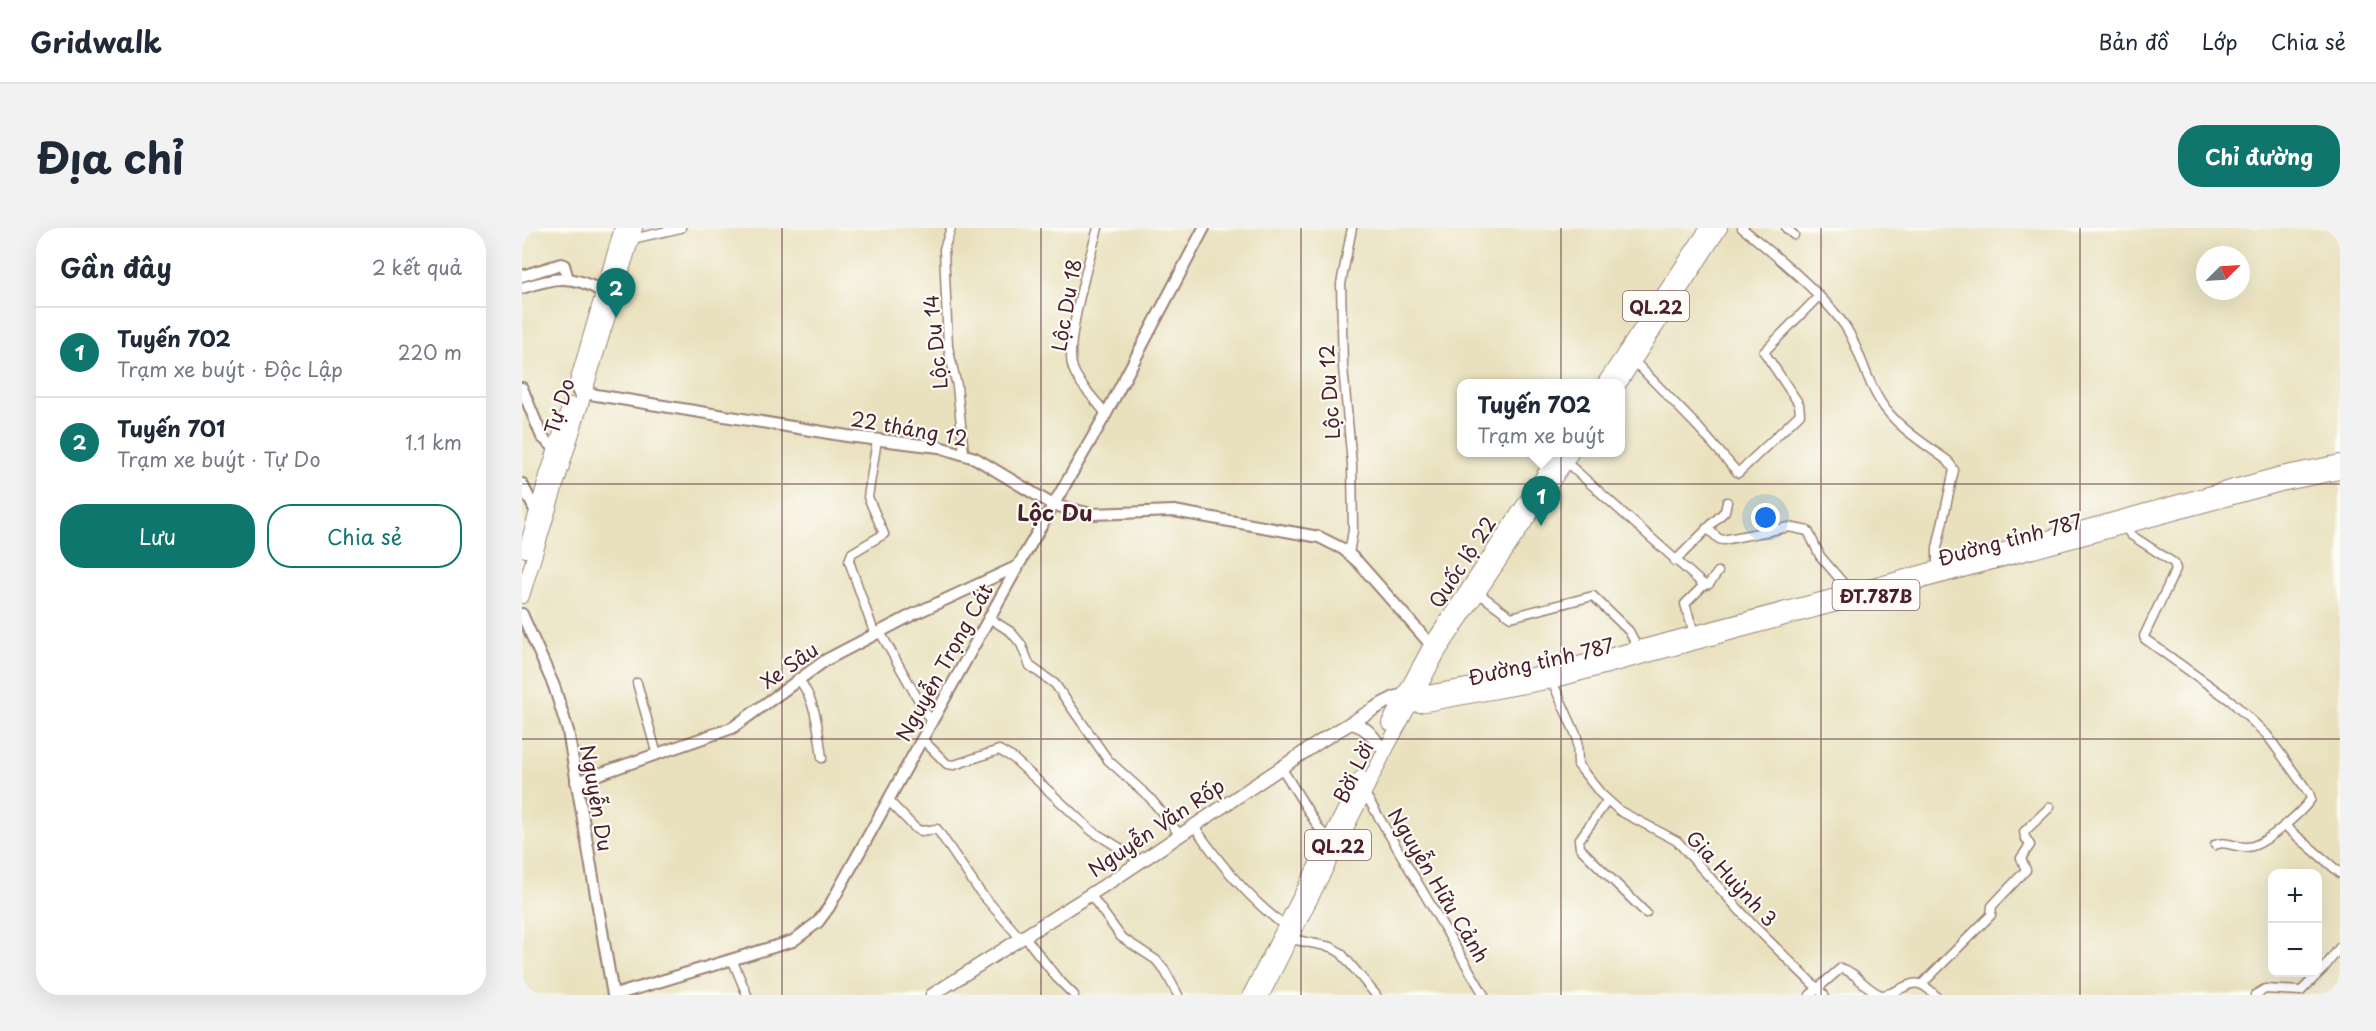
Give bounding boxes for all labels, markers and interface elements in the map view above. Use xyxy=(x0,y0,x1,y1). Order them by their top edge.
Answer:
text: Gridwalk xyxy=(30,20,162,63)
text: Bản đồ xyxy=(2098,25,2169,57)
text: Lớp xyxy=(2202,25,2238,57)
text: Chia sẻ xyxy=(2271,25,2346,57)
text: Địa chỉ xyxy=(36,125,184,188)
button: Chỉ đường xyxy=(2178,125,2340,187)
north arrow xyxy=(2196,246,2250,300)
text: Gần đây xyxy=(60,248,172,287)
text: 2 kết quả xyxy=(372,252,462,282)
street label: Lộc Du 18 xyxy=(1043,256,1089,354)
pin: 2 xyxy=(596,268,635,318)
road number: QL.22 xyxy=(1623,291,1689,321)
street label: Lộc Du 14 xyxy=(915,293,955,391)
text: Tuyến 702 xyxy=(117,321,231,354)
text: 1 xyxy=(75,337,84,367)
text: 220 m xyxy=(398,337,462,367)
street label: Lộc Du 12 xyxy=(1311,344,1347,440)
text: Trạm xe buýt · Độc Lập xyxy=(117,354,343,384)
street label: Tự Do xyxy=(536,374,582,438)
popup xyxy=(1457,379,1625,457)
text: Tuyến 702 xyxy=(1477,387,1591,420)
street label: 22 tháng 12 xyxy=(848,403,970,453)
text: Tuyến 701 xyxy=(117,411,225,444)
text: Trạm xe buýt xyxy=(1477,420,1605,450)
text: 2 xyxy=(72,427,87,457)
text: 1.1 km xyxy=(405,427,462,457)
text: Trạm xe buýt · Tự Do xyxy=(117,444,321,474)
pin: 1 xyxy=(1522,476,1560,526)
district label: Lộc Du xyxy=(1017,495,1093,528)
your location xyxy=(1751,503,1780,532)
button: Lưu xyxy=(60,504,255,568)
button: Chia sẻ xyxy=(267,504,462,568)
street label: Đường tỉnh 787 xyxy=(1934,505,2086,573)
street label: Quốc lộ 22 xyxy=(1421,510,1503,614)
street label: Nguyễn Trọng Cát xyxy=(888,578,1000,746)
road number: ĐT.787B xyxy=(1832,580,1920,610)
street label: Đường tỉnh 787 xyxy=(1465,630,1617,692)
street label: Xe Sâu xyxy=(754,634,824,696)
street label: Bời Lời xyxy=(1325,736,1381,808)
street label: Nguyễn Du xyxy=(573,742,621,854)
street label: Nguyễn Văn Rốp xyxy=(1082,770,1230,884)
street label: Nguyễn Hữu Cảnh xyxy=(1381,802,1497,968)
street label: Gia Huỳnh 3 xyxy=(1679,823,1785,933)
road number: QL.22 xyxy=(1305,830,1371,860)
map controls xyxy=(2268,869,2322,977)
button: + xyxy=(2268,869,2322,923)
button: − xyxy=(2268,923,2322,977)

